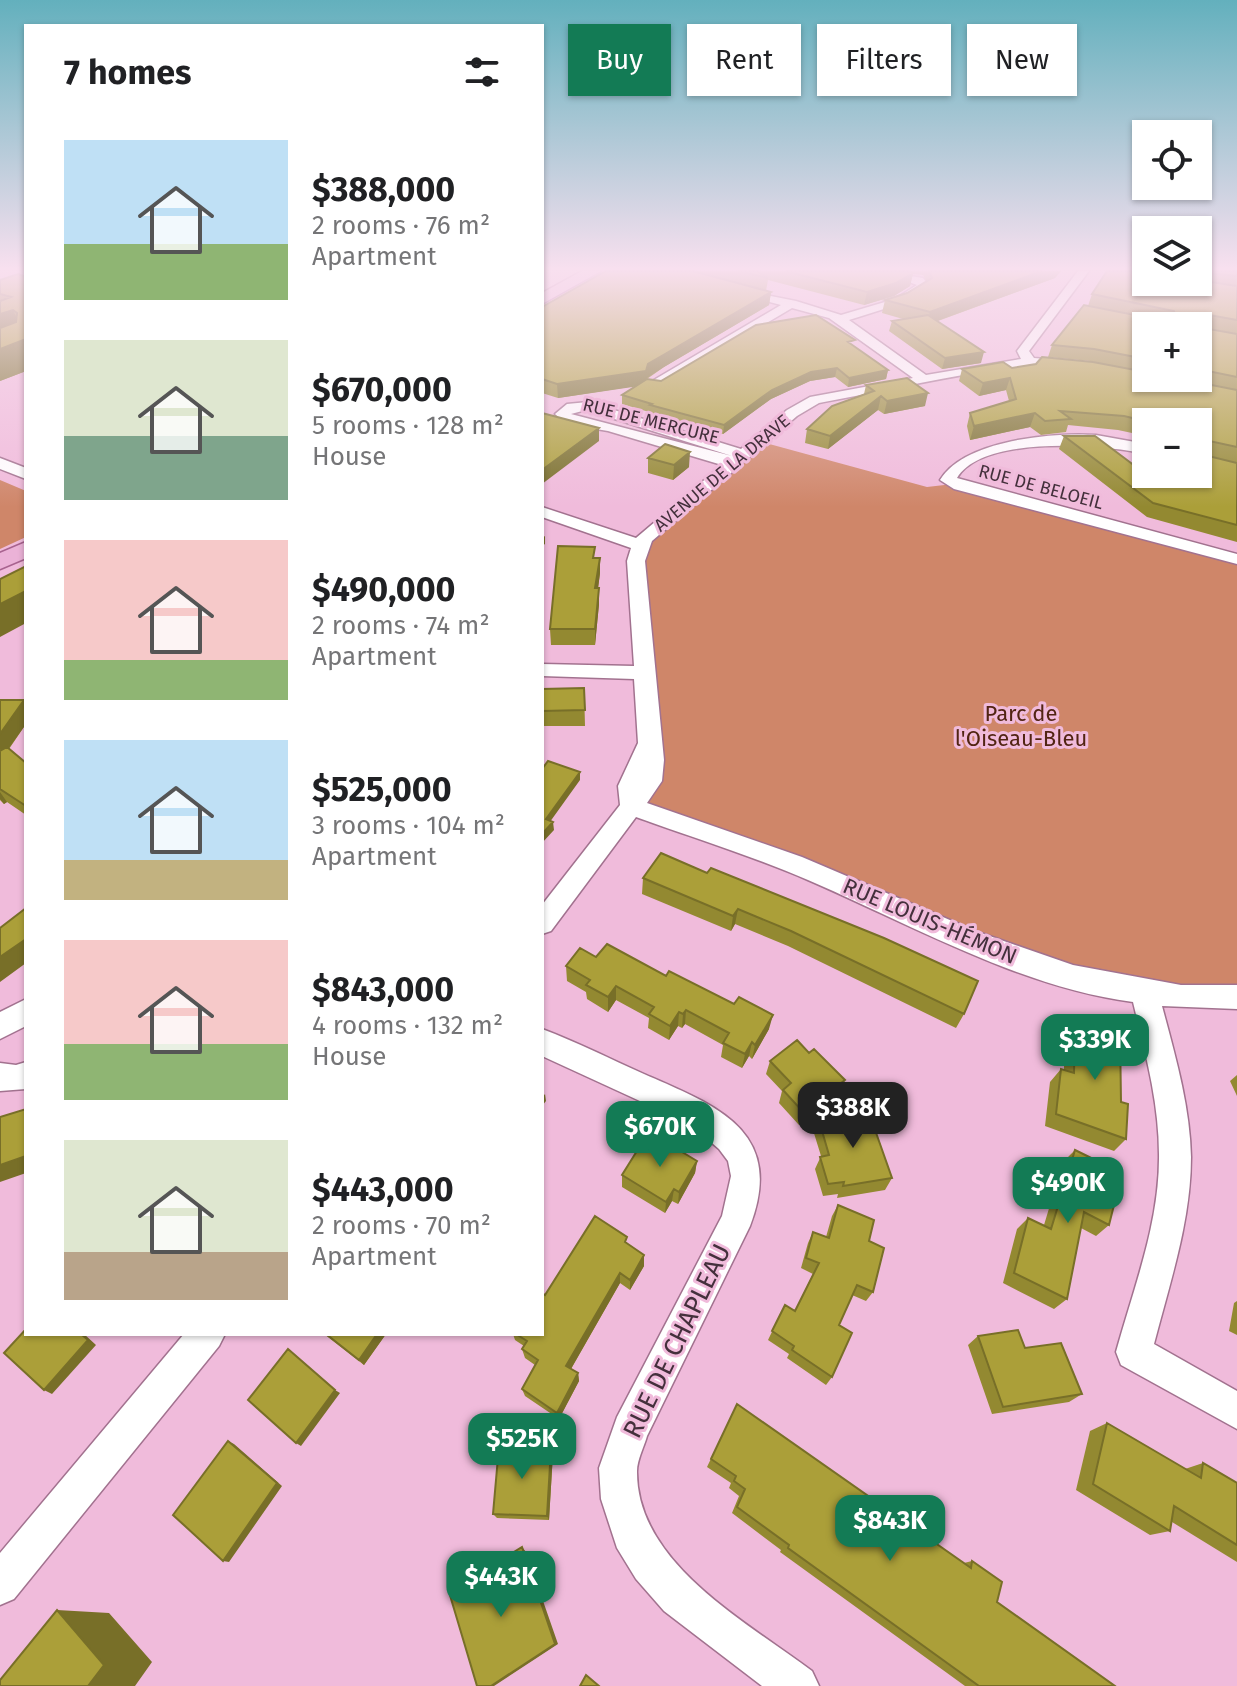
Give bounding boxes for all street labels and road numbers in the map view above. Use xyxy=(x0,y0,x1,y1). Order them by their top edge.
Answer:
street label: RUE DE MERCURE xyxy=(581,393,721,449)
street label: AVENUE DE LA DRAVE xyxy=(650,410,794,536)
street label: RUE DE BELOEIL xyxy=(976,460,1106,514)
street label: RUE LOUIS-HÉMON xyxy=(839,872,1021,970)
street label: RUE DE CHAPLEAU xyxy=(617,1239,737,1443)

